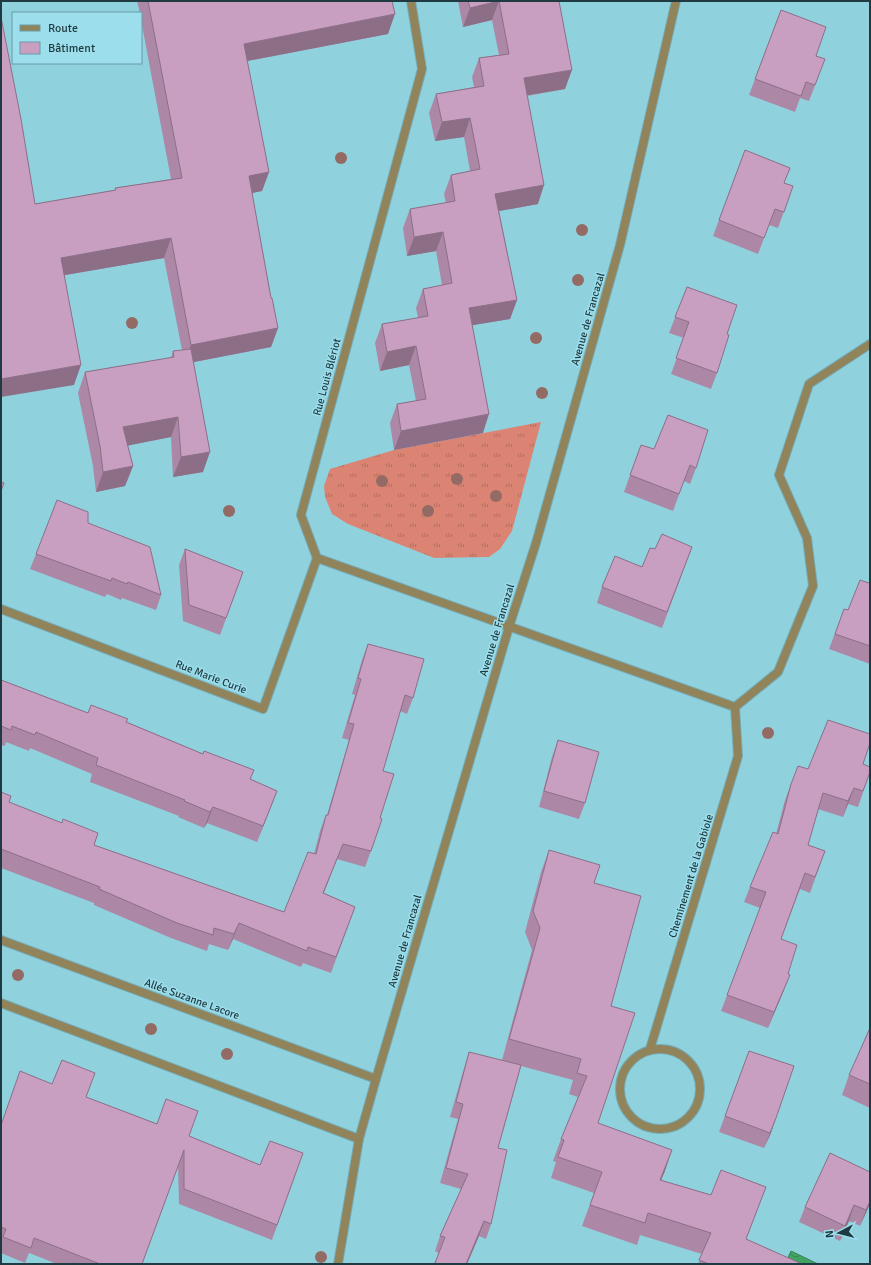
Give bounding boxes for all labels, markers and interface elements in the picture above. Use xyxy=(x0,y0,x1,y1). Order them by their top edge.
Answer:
legend xyxy=(12,12,142,64)
text: Route xyxy=(48,21,78,36)
text: Bâtiment xyxy=(48,41,95,56)
street label: Avenue de Francazal xyxy=(569,271,607,367)
street label: Rue Louis Blériot xyxy=(310,337,344,417)
street label: Avenue de Francazal xyxy=(477,582,517,678)
street label: Rue Marie Curie xyxy=(174,657,248,697)
street label: Cheminement de la Gabiole xyxy=(666,813,716,939)
street label: Avenue de Francazal xyxy=(386,893,424,989)
street label: Allée Suzanne Lacore xyxy=(143,976,241,1022)
north arrow xyxy=(819,1213,859,1253)
text: N xyxy=(823,1230,836,1239)

